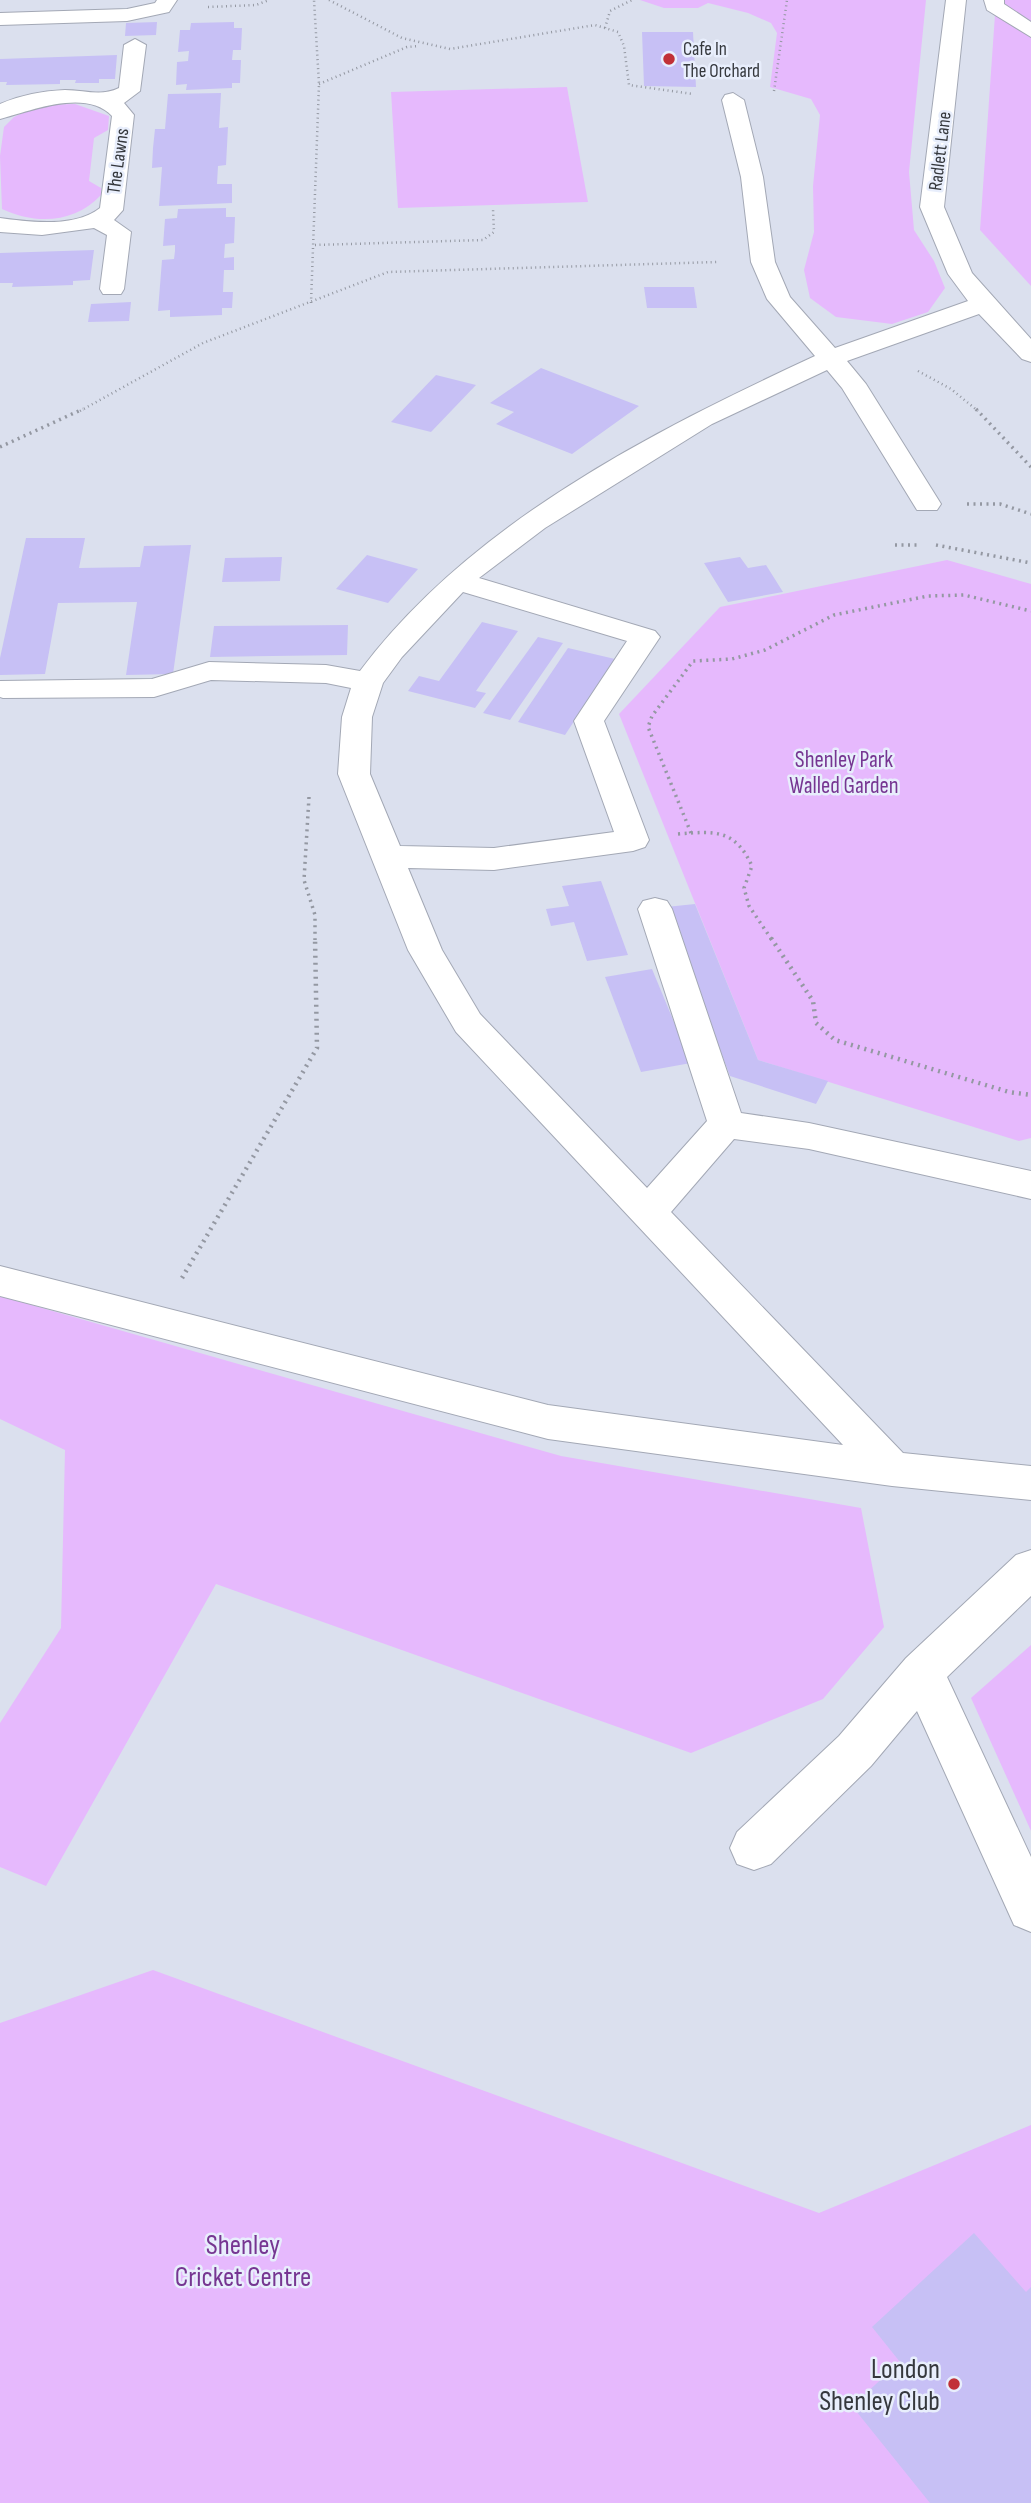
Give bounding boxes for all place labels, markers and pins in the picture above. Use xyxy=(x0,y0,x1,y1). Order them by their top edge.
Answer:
place label: Cafe In The Orchard xyxy=(683,38,760,83)
marker: Cafe In The Orchard xyxy=(661,51,677,67)
place label: London Shenley Club xyxy=(819,2353,940,2418)
marker: London Shenley Club xyxy=(946,2376,962,2392)

